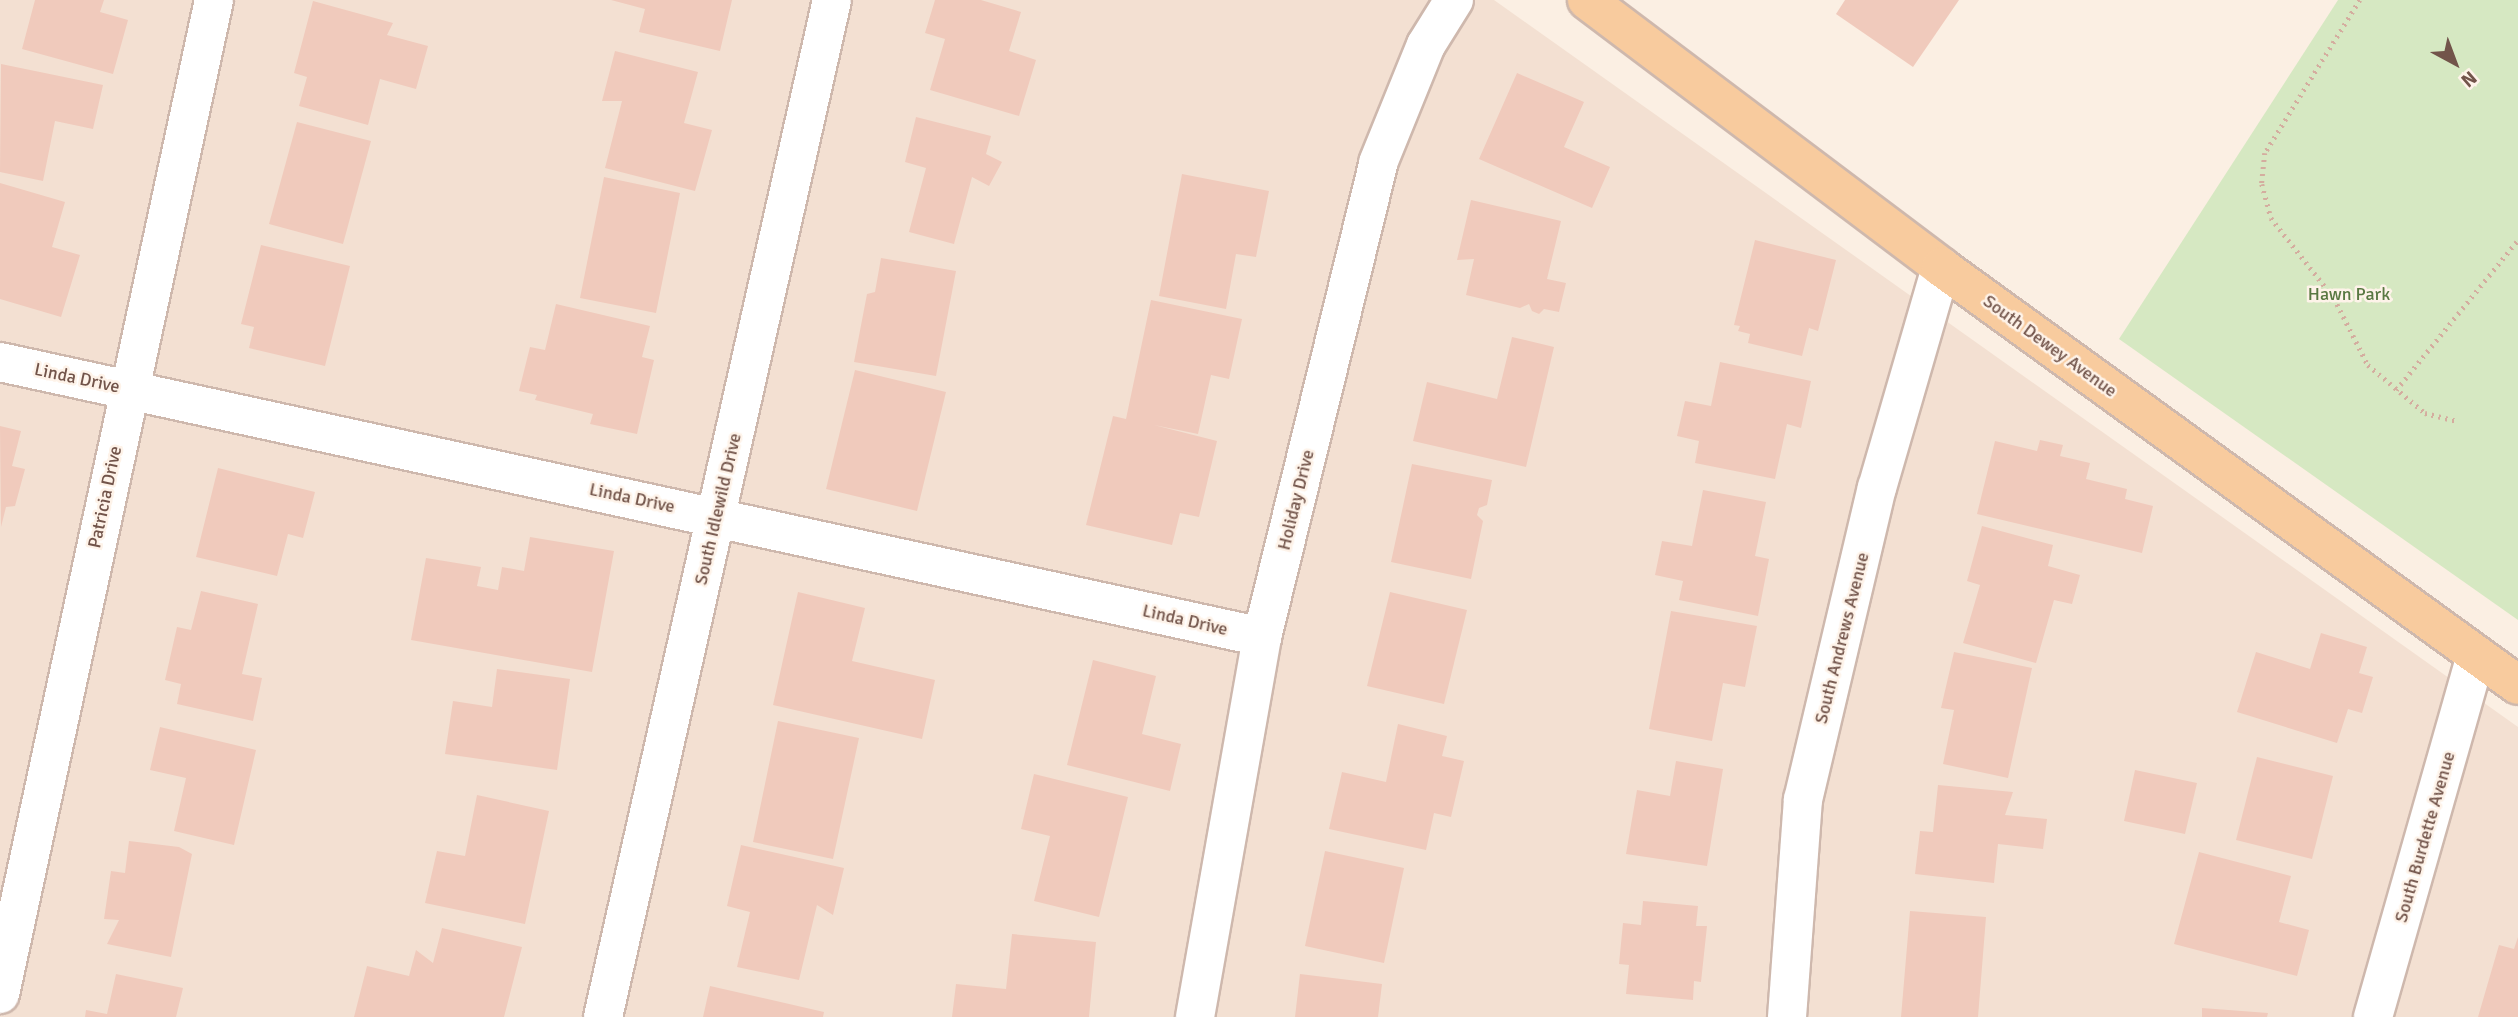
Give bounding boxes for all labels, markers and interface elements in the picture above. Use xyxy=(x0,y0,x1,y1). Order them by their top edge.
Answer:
north arrow xyxy=(2420,28,2490,98)
text: N xyxy=(2456,65,2482,92)
park label: Hawn Park xyxy=(2308,283,2390,305)
street label: South Dewey Avenue xyxy=(1979,290,2121,402)
street label: Linda Drive xyxy=(32,358,122,398)
street label: South Idlewild Drive xyxy=(690,431,746,587)
street label: Patricia Drive xyxy=(84,444,126,550)
street label: Holiday Drive xyxy=(1273,448,1319,552)
street label: Linda Drive xyxy=(587,478,677,518)
street label: South Andrews Avenue xyxy=(1810,550,1874,726)
street label: Linda Drive xyxy=(1140,600,1230,640)
street label: South Burdette Avenue xyxy=(2390,749,2460,925)

